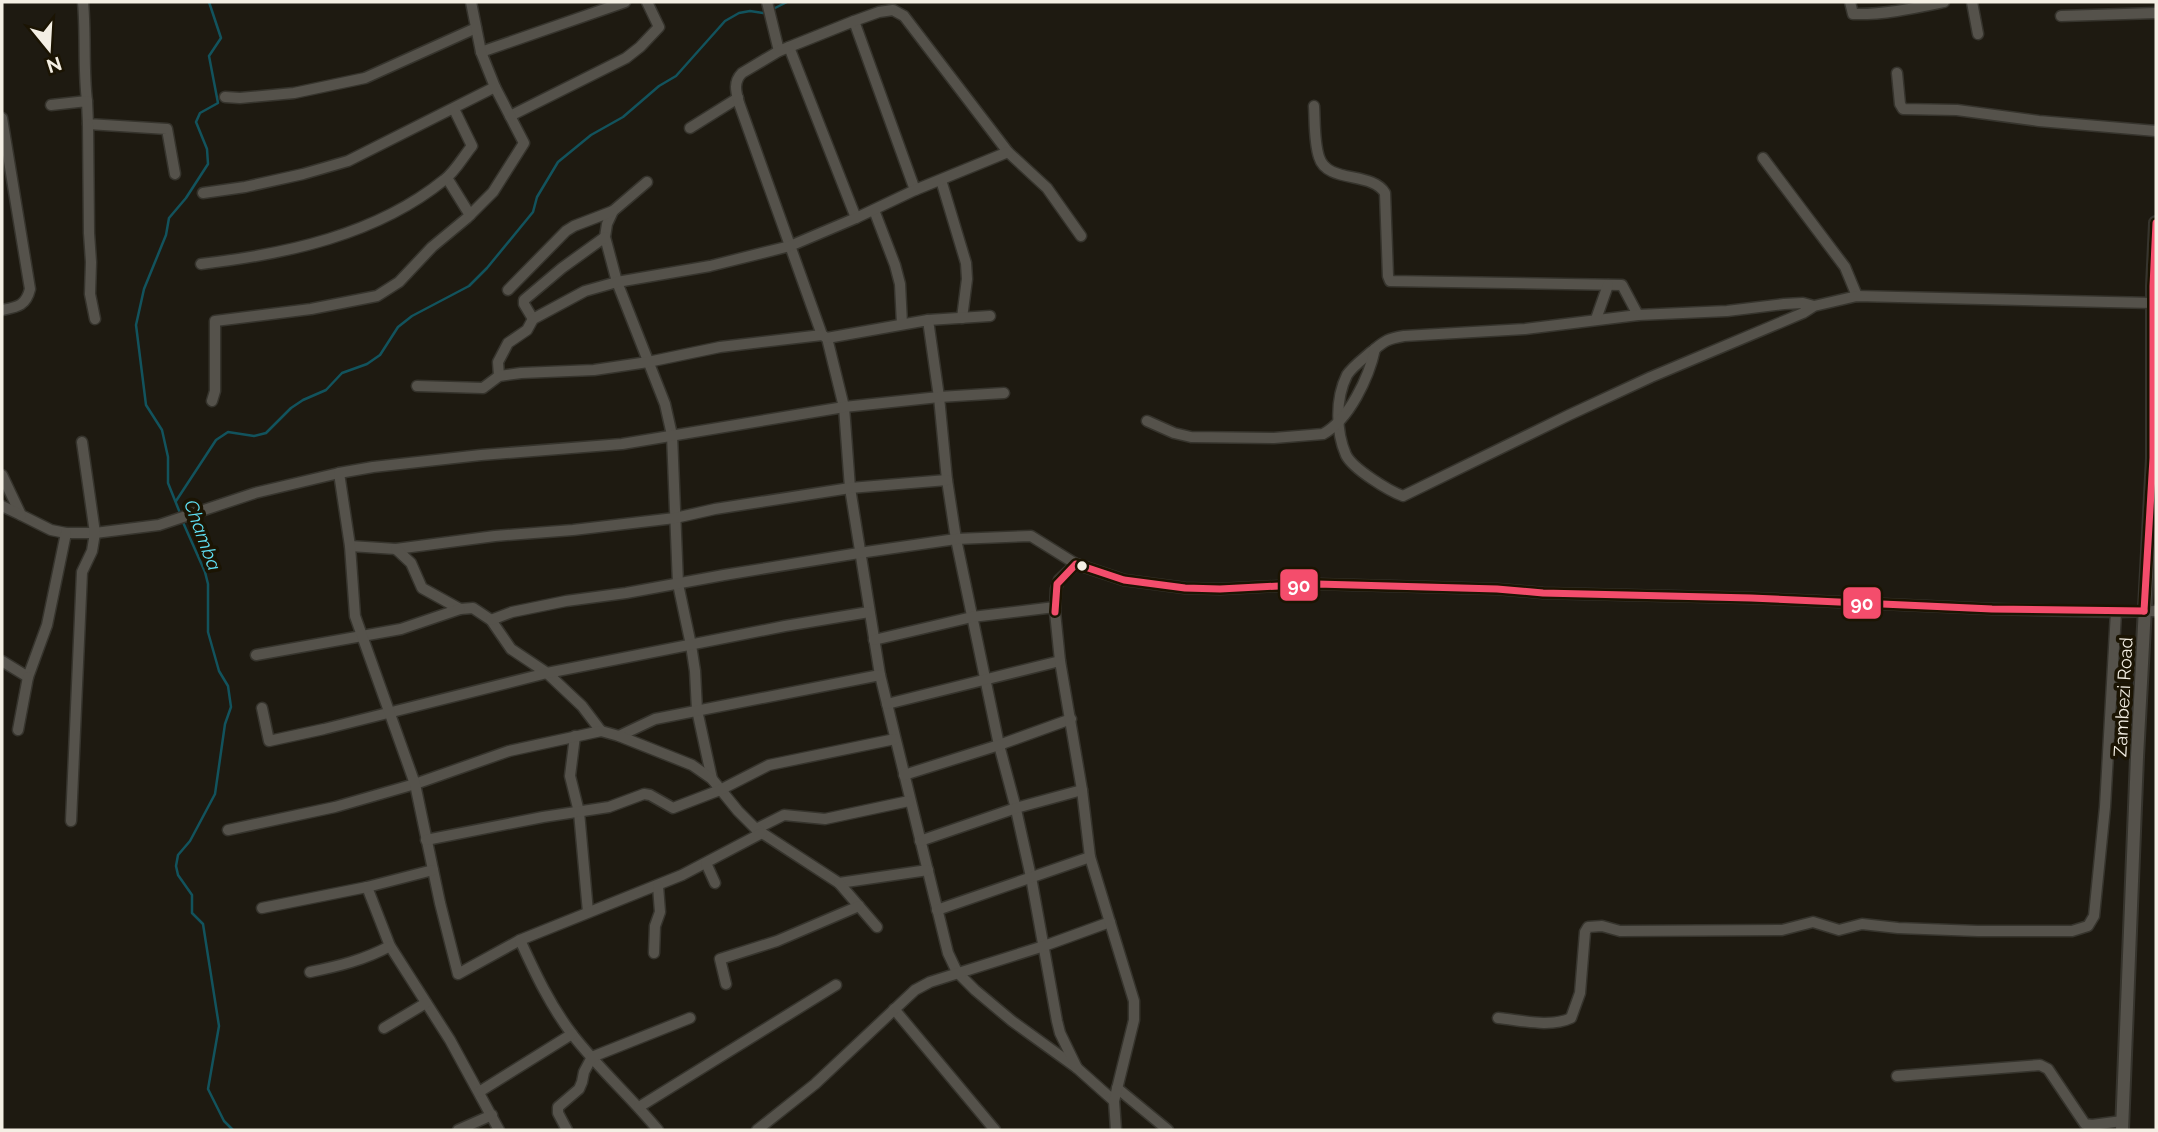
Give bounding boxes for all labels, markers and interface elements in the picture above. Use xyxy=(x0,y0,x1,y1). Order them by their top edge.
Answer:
north arrow xyxy=(14,14,84,84)
text: N xyxy=(44,52,65,78)
water label: Chamba xyxy=(180,497,226,573)
unlabelled marker xyxy=(1075,559,1089,573)
line badge: 90 xyxy=(1279,568,1319,602)
text: 90 xyxy=(1288,574,1310,596)
line badge: 90 xyxy=(1842,586,1882,620)
text: 90 xyxy=(1851,592,1873,614)
street label: Zambezi Road xyxy=(2109,637,2137,757)

